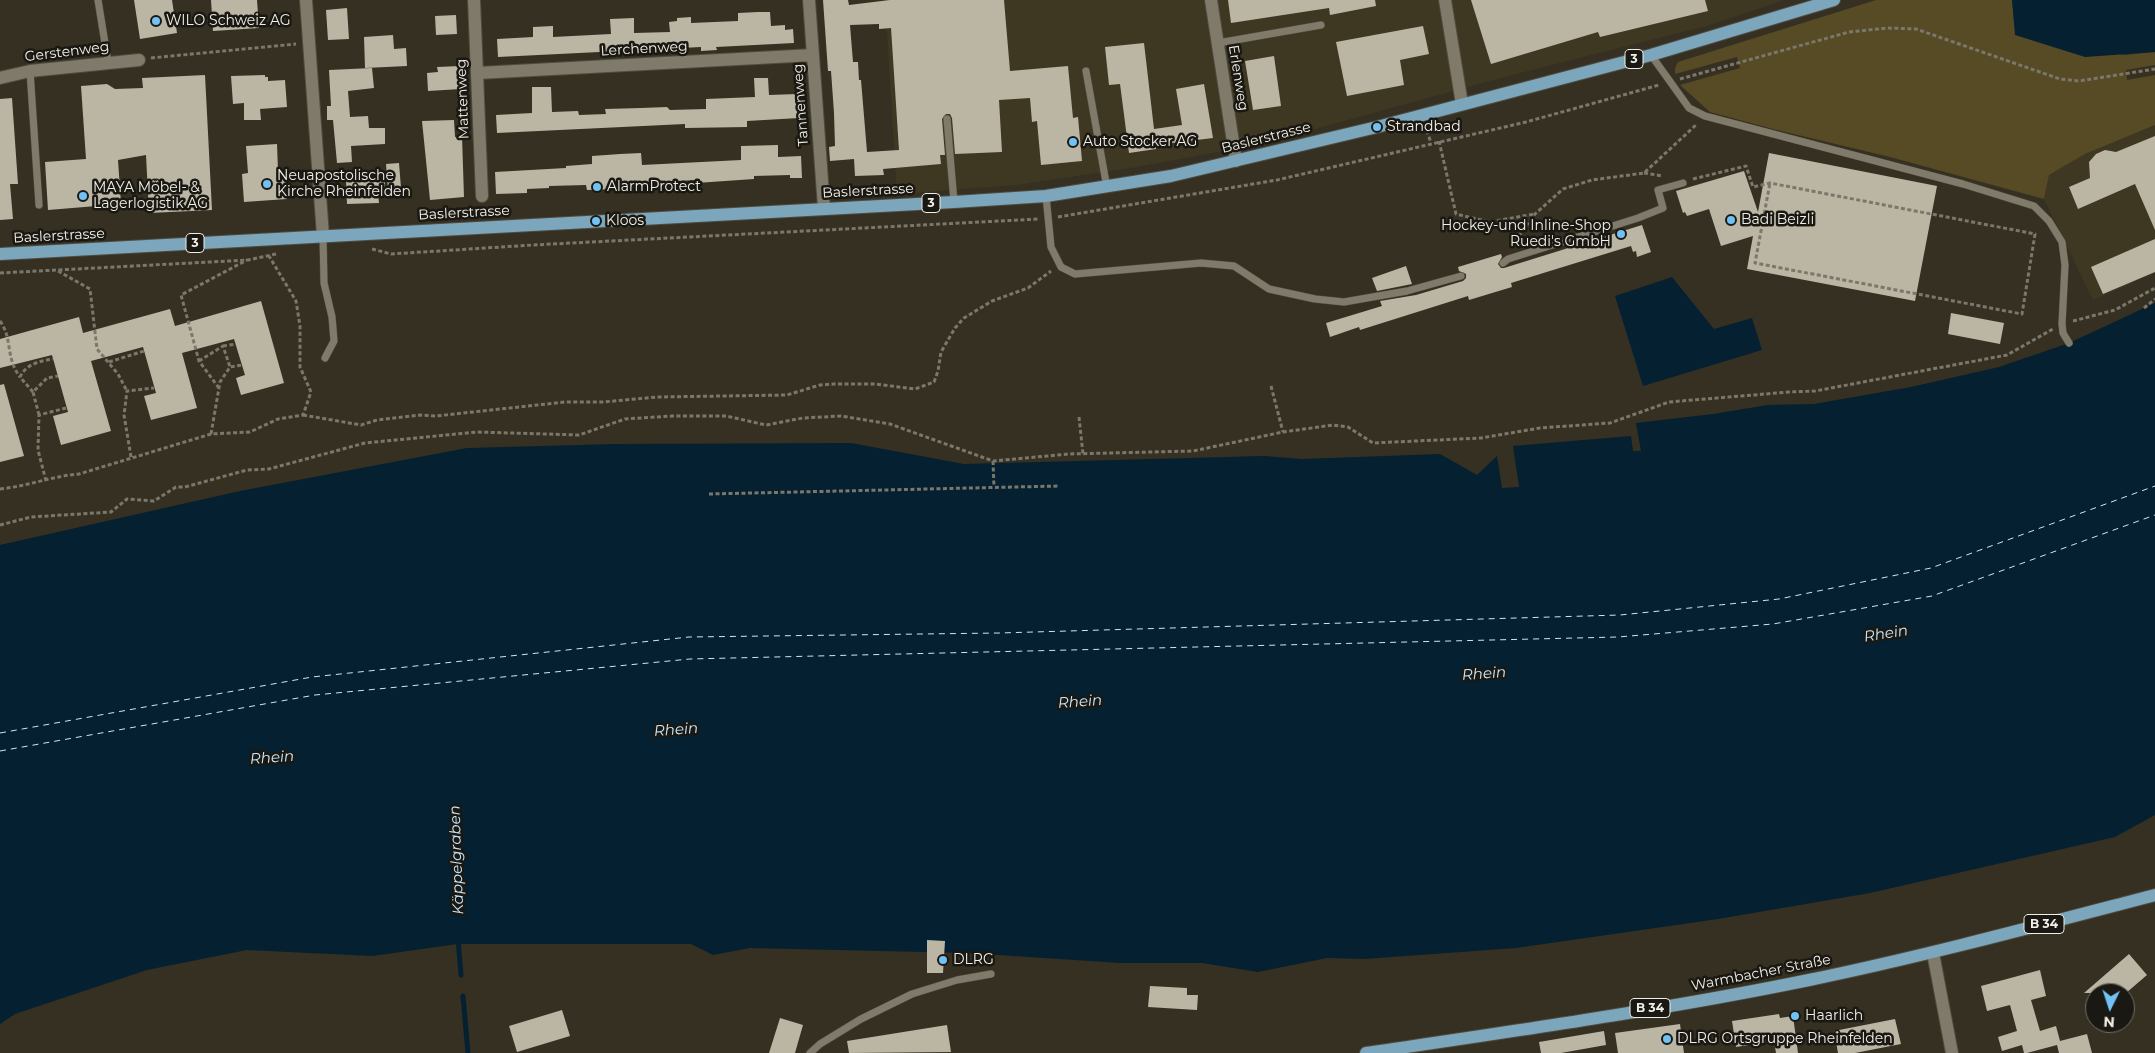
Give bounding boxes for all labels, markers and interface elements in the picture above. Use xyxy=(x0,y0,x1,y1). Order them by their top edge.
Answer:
place label: WILO Schweiz AG xyxy=(166,13,291,29)
marker: WILO Schweiz AG xyxy=(150,15,162,27)
street label: Gerstenweg xyxy=(24,38,110,66)
street label: Lerchenweg xyxy=(600,38,688,60)
street label: Erlenweg xyxy=(1224,44,1252,112)
road number: 3 xyxy=(1625,50,1643,68)
street label: Mattenweg xyxy=(453,59,473,139)
street label: Tannenweg xyxy=(790,63,812,147)
street label: Baslerstrasse xyxy=(1220,119,1312,157)
place label: Strandbad xyxy=(1387,119,1461,135)
marker: Strandbad xyxy=(1371,121,1383,133)
place label: Auto Stocker AG xyxy=(1083,134,1197,150)
marker: Auto Stocker AG xyxy=(1067,136,1079,148)
place label: Neuapostolische Kirche Rheinfelden xyxy=(277,168,411,200)
marker: Neuapostolische Kirche Rheinfelden xyxy=(261,178,273,190)
place label: AlarmProtect xyxy=(607,179,701,195)
place label: MAYA Möbel- & Lagerlogistik AG xyxy=(93,180,208,212)
street label: Baslerstrasse xyxy=(822,180,914,202)
marker: AlarmProtect xyxy=(591,181,603,193)
marker: MAYA Möbel- & Lagerlogistik AG xyxy=(77,190,89,202)
road number: 3 xyxy=(922,194,940,212)
street label: Baslerstrasse xyxy=(418,202,510,224)
place label: Badi Beizli xyxy=(1741,212,1814,228)
place label: Kloos xyxy=(606,213,644,229)
marker: Badi Beizli xyxy=(1725,214,1737,226)
marker: Kloos xyxy=(590,215,602,227)
place label: Hockey-und Inline-Shop Ruedi's GmbH xyxy=(1441,218,1611,250)
street label: Baslerstrasse xyxy=(13,225,105,247)
marker: Hockey-und Inline-Shop Ruedi's GmbH xyxy=(1615,228,1627,240)
road number: 3 xyxy=(186,234,204,252)
water label: Rhein xyxy=(1863,622,1909,646)
water label: Rhein xyxy=(1461,663,1507,685)
water label: Rhein xyxy=(1057,691,1103,713)
water label: Rhein xyxy=(653,719,699,741)
water label: Rhein xyxy=(249,747,295,769)
water label: Käppelgraben xyxy=(446,805,468,915)
road number: B 34 xyxy=(2024,914,2064,934)
street label: Warmbacher Straße xyxy=(1690,951,1832,995)
place label: DLRG xyxy=(953,952,994,968)
marker: DLRG xyxy=(937,954,949,966)
north arrow xyxy=(2085,983,2135,1033)
road number: B 34 xyxy=(1630,998,1670,1018)
place label: Haarlich xyxy=(1805,1008,1863,1024)
marker: Haarlich xyxy=(1789,1010,1801,1022)
text: N xyxy=(2103,1013,2115,1031)
place label: DLRG Ortsgruppe Rheinfelden xyxy=(1677,1031,1893,1047)
marker: DLRG Ortsgruppe Rheinfelden xyxy=(1661,1033,1673,1045)

